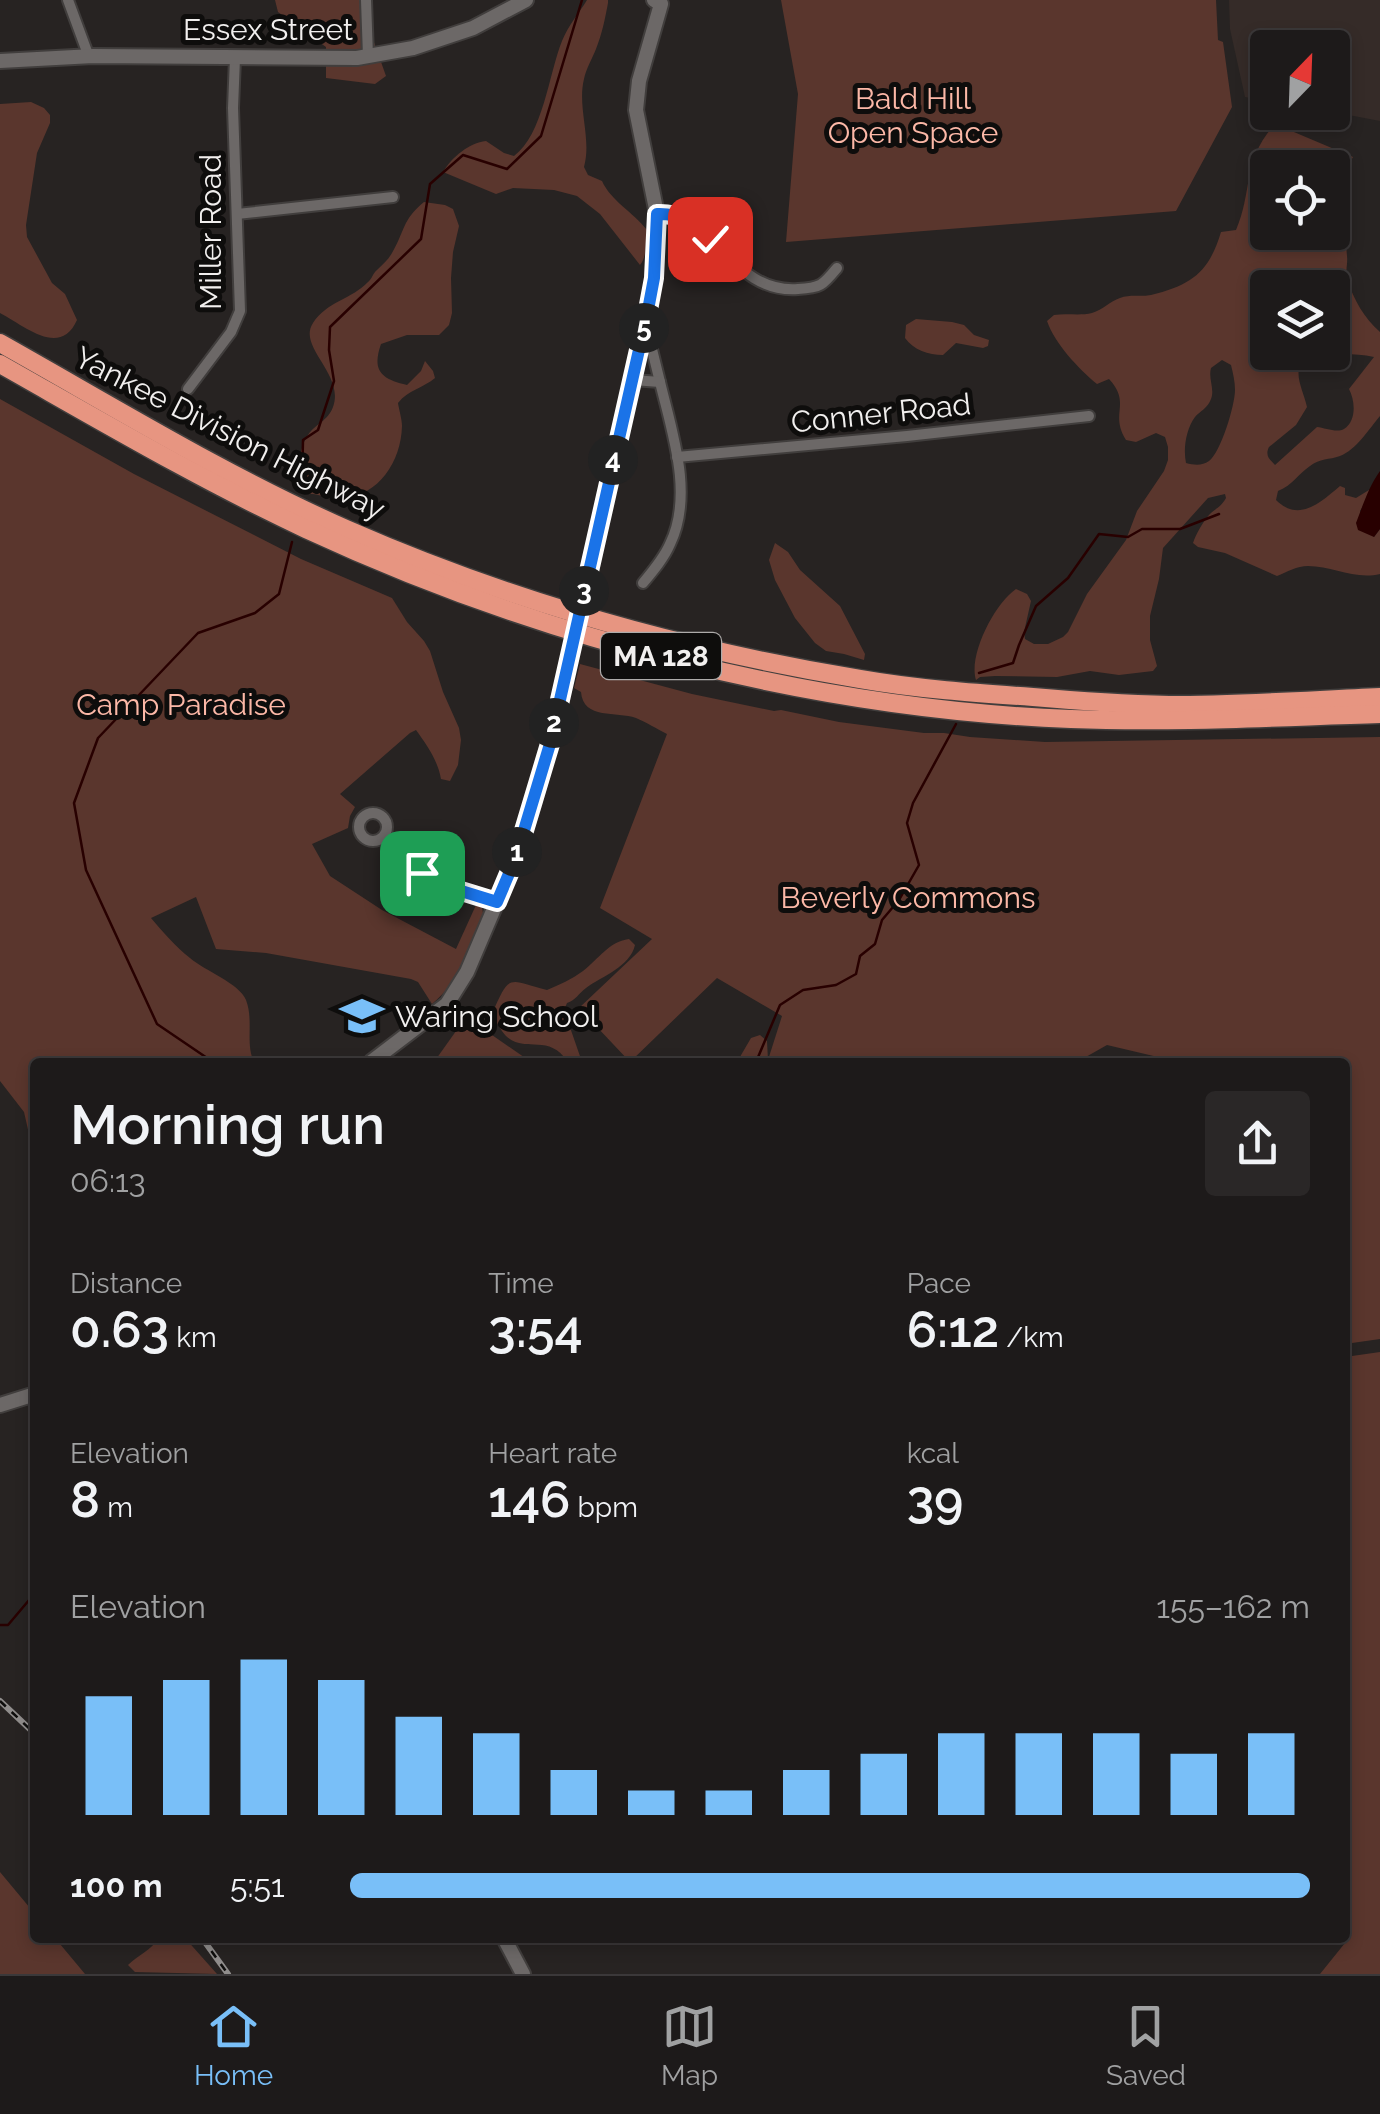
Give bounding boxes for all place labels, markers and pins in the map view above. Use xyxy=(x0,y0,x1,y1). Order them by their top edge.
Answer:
pin xyxy=(668,197,753,282)
pin: 5 xyxy=(619,303,669,353)
pin: 4 xyxy=(588,435,638,485)
pin: 3 xyxy=(559,566,609,616)
pin: 2 xyxy=(529,698,579,748)
pin: 1 xyxy=(492,827,542,877)
pin xyxy=(380,831,465,916)
school or university icon: Waring School xyxy=(338,992,386,1040)
place label: Waring School xyxy=(395,999,599,1034)

